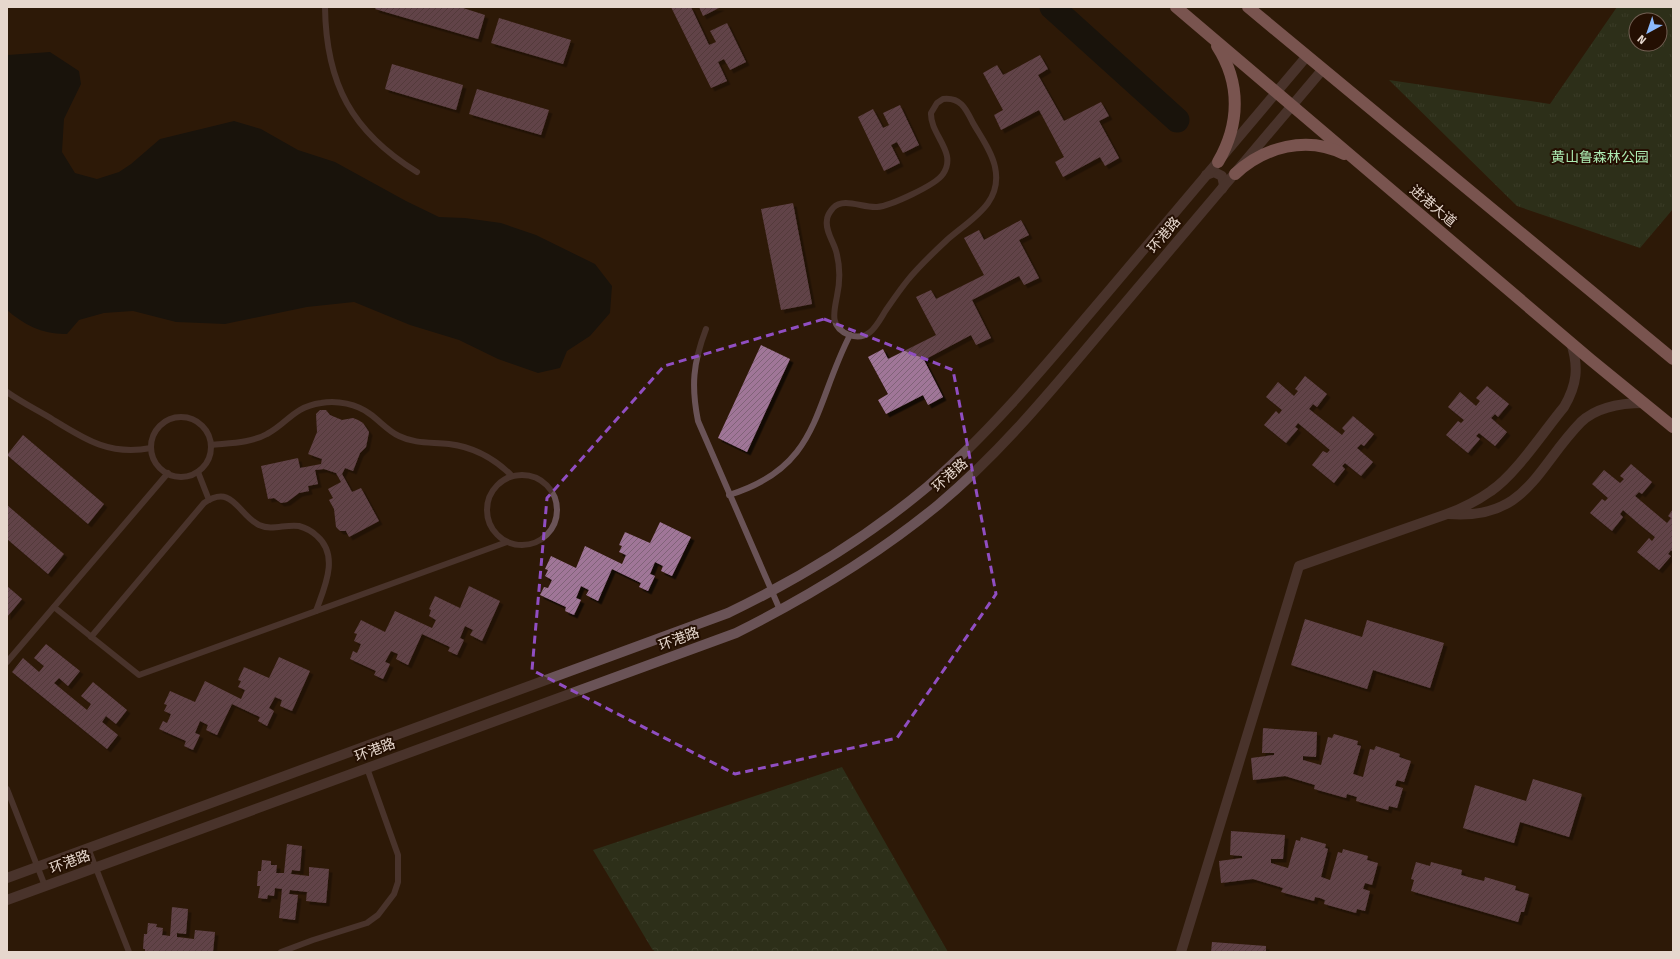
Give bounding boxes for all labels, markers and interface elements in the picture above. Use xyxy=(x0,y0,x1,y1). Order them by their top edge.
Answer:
north arrow xyxy=(1628,12,1668,52)
text: N xyxy=(1635,32,1649,47)
park label: 黄山鲁森林公园 xyxy=(1551,149,1649,166)
street label: 进港大道 xyxy=(1406,181,1460,231)
street label: 环港路 xyxy=(1144,213,1184,257)
street label: 环港路 xyxy=(929,455,971,495)
street label: 环港路 xyxy=(656,624,702,654)
street label: 环港路 xyxy=(352,735,398,765)
street label: 环港路 xyxy=(47,847,93,877)

